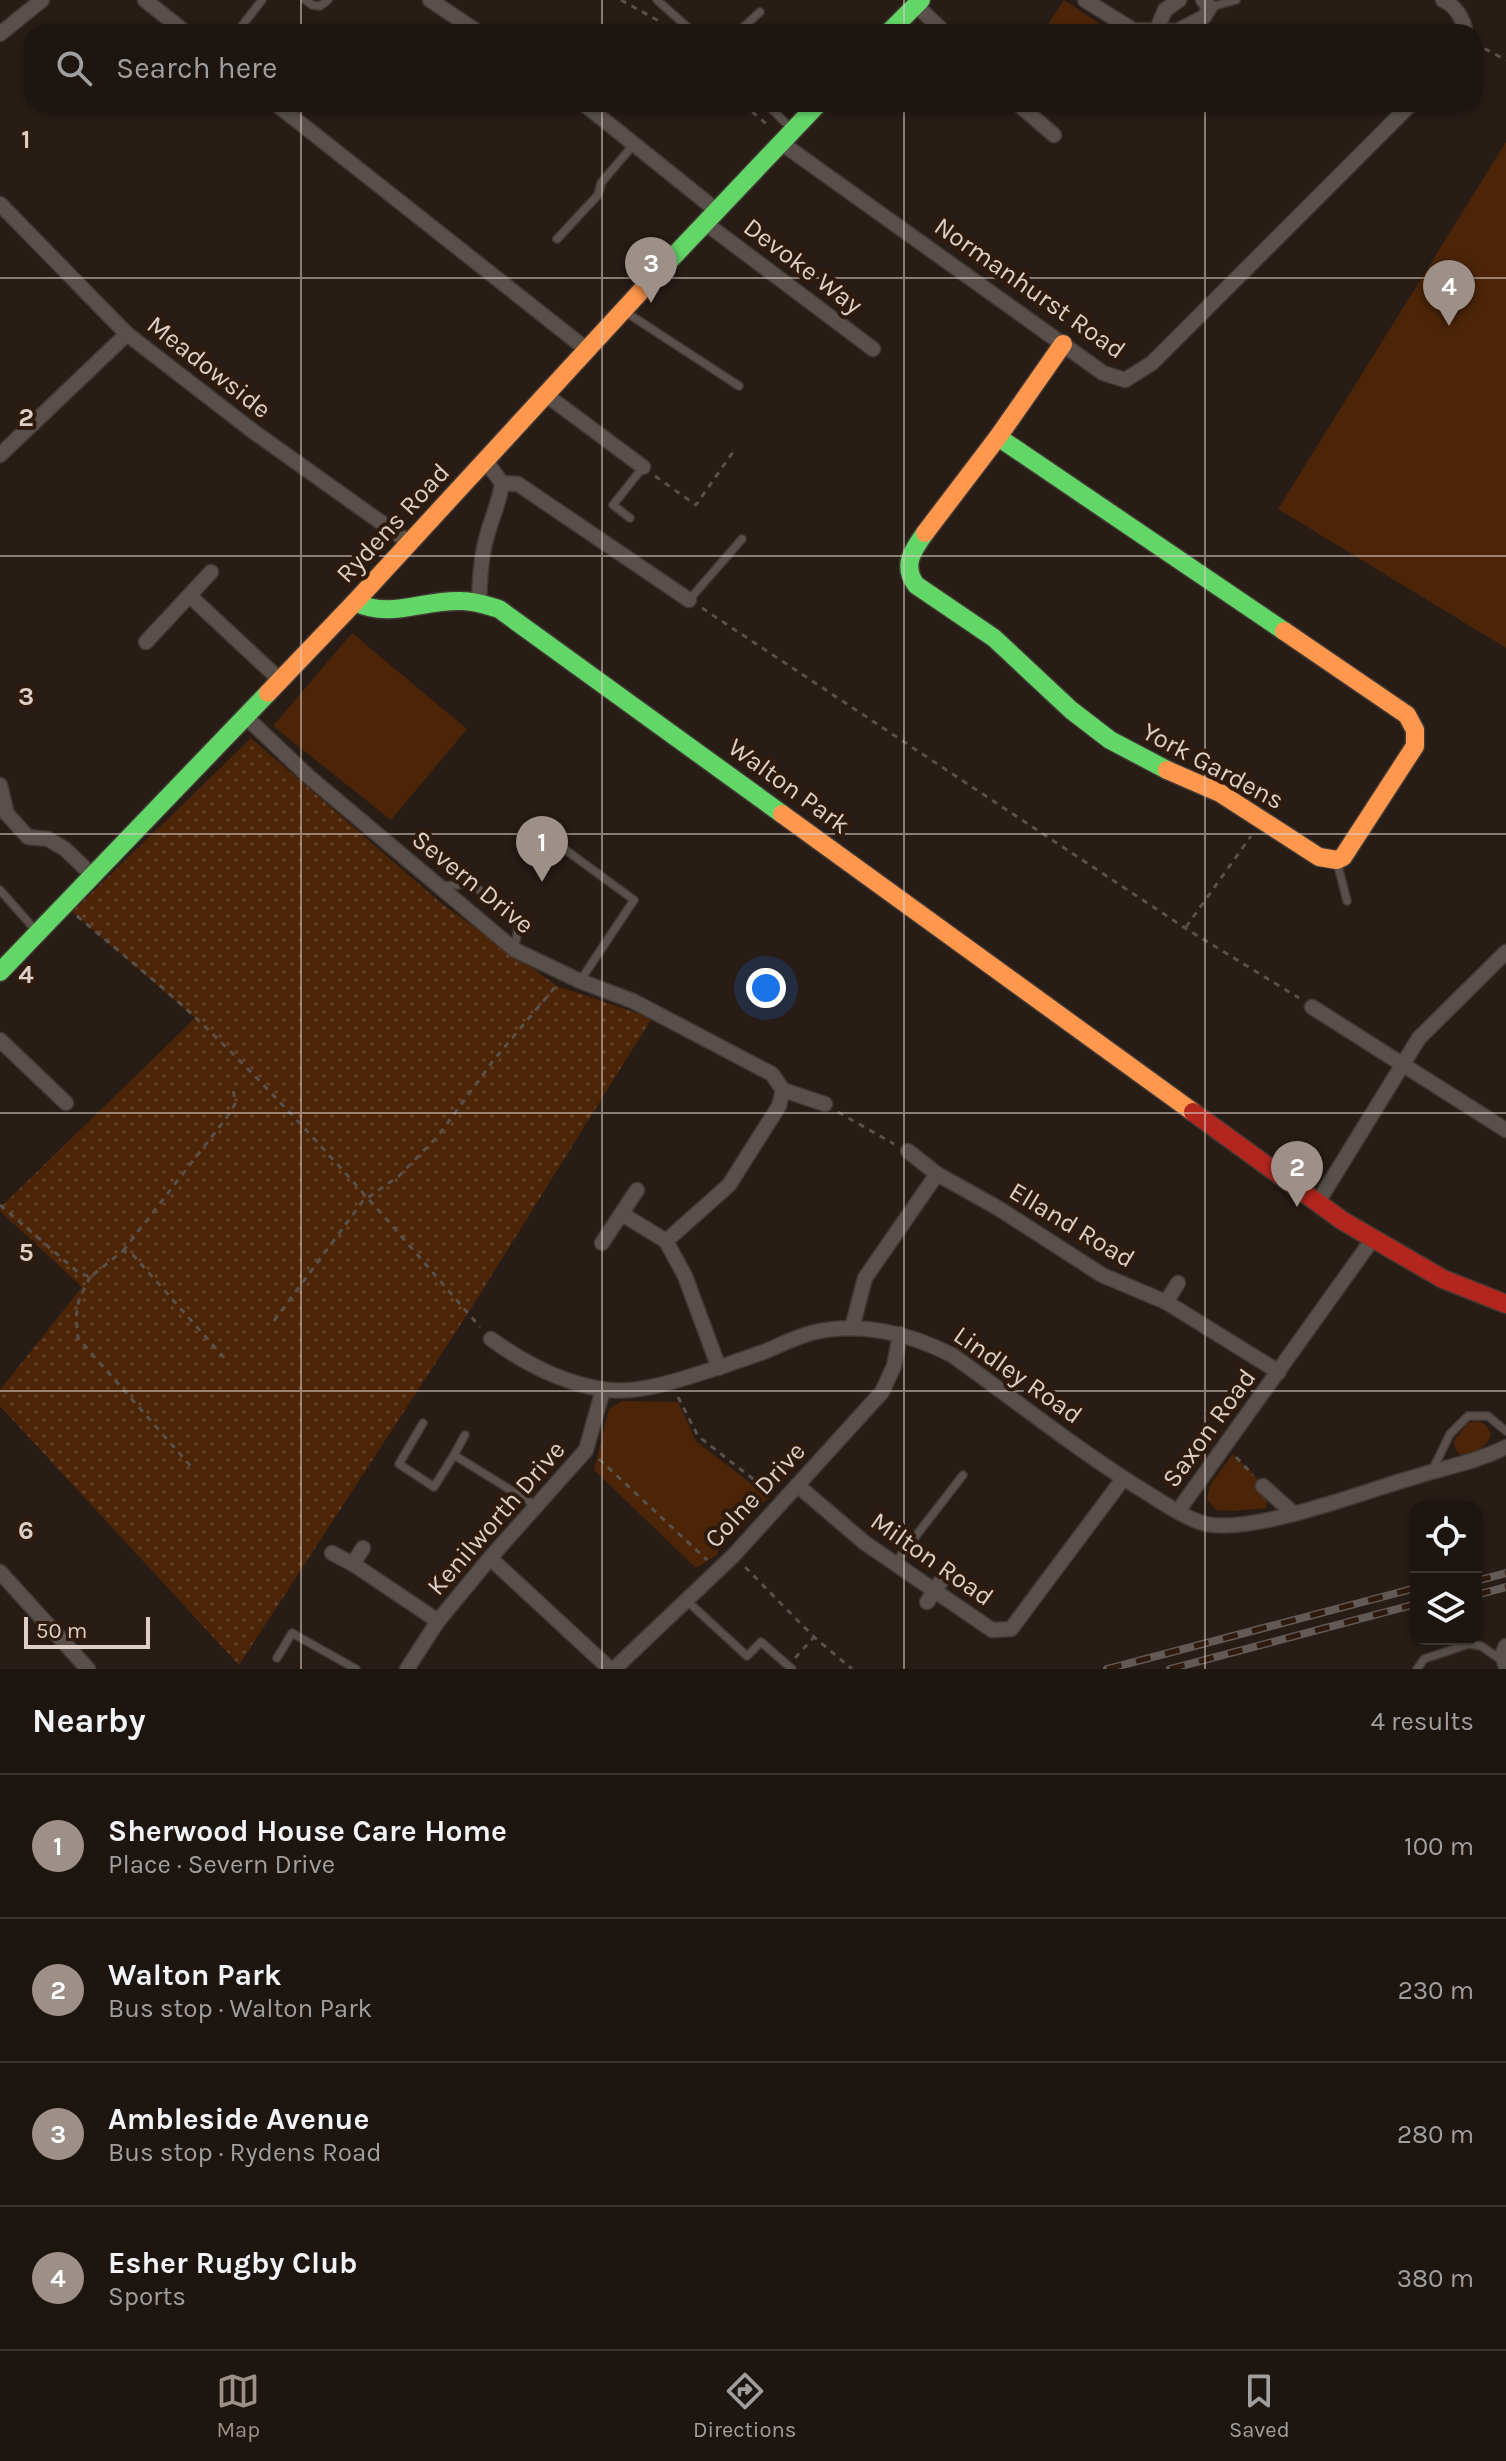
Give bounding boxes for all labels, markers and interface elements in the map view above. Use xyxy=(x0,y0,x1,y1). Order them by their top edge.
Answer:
search box xyxy=(24,24,1482,112)
icon: search xyxy=(52,46,96,90)
text: Search here xyxy=(116,50,277,86)
text: 1 xyxy=(21,124,31,155)
street label: Normanhurst Road xyxy=(929,210,1131,366)
street label: Devoke Way xyxy=(737,211,869,321)
pin: 3 xyxy=(625,237,677,303)
pin: 4 xyxy=(1423,260,1475,326)
street label: Meadowside xyxy=(141,309,277,425)
text: 2 xyxy=(18,402,34,433)
street label: Rydens Road xyxy=(330,457,456,589)
text: 3 xyxy=(18,681,34,712)
street label: York Gardens xyxy=(1137,716,1289,816)
street label: Walton Park xyxy=(722,732,856,840)
pin: 1 xyxy=(516,816,568,882)
street label: Severn Drive xyxy=(406,824,540,940)
text: 4 xyxy=(18,959,34,990)
your location xyxy=(746,968,786,1008)
pin: 2 xyxy=(1271,1141,1323,1207)
street label: Elland Road xyxy=(1004,1176,1140,1274)
text: 5 xyxy=(18,1237,34,1268)
street label: Lindley Road xyxy=(948,1319,1088,1431)
street label: Saxon Road xyxy=(1156,1363,1262,1493)
street label: Kenilworth Drive xyxy=(420,1434,572,1602)
street label: Colne Drive xyxy=(698,1436,812,1554)
map controls xyxy=(1410,1501,1482,1645)
button: locate xyxy=(1410,1501,1482,1573)
street label: Milton Road xyxy=(865,1505,999,1613)
text: 6 xyxy=(18,1515,34,1546)
button: layers xyxy=(1410,1573,1482,1645)
scale bar xyxy=(24,1613,150,1649)
text: 50 m xyxy=(36,1618,87,1644)
text: Nearby xyxy=(32,1701,146,1741)
text: 4 results xyxy=(1370,1706,1474,1737)
text: Sherwood House Care Home xyxy=(108,1813,507,1849)
text: 1 xyxy=(53,1831,63,1862)
text: 100 m xyxy=(1404,1831,1474,1862)
text: Place · Severn Drive xyxy=(108,1849,335,1880)
text: Walton Park xyxy=(108,1957,281,1993)
text: 2 xyxy=(50,1975,66,2006)
text: 230 m xyxy=(1398,1975,1474,2006)
text: Bus stop · Walton Park xyxy=(108,1993,372,2024)
text: Ambleside Avenue xyxy=(108,2101,369,2137)
text: 3 xyxy=(50,2119,66,2150)
text: 280 m xyxy=(1397,2119,1474,2150)
text: Bus stop · Rydens Road xyxy=(108,2137,382,2168)
text: Esher Rugby Club xyxy=(108,2245,357,2281)
text: 4 xyxy=(50,2263,66,2294)
text: 380 m xyxy=(1397,2263,1474,2294)
text: Sports xyxy=(108,2281,186,2312)
tab: Map xyxy=(216,2369,260,2443)
tab: Directions xyxy=(693,2369,796,2443)
tab: Saved xyxy=(1229,2369,1290,2443)

